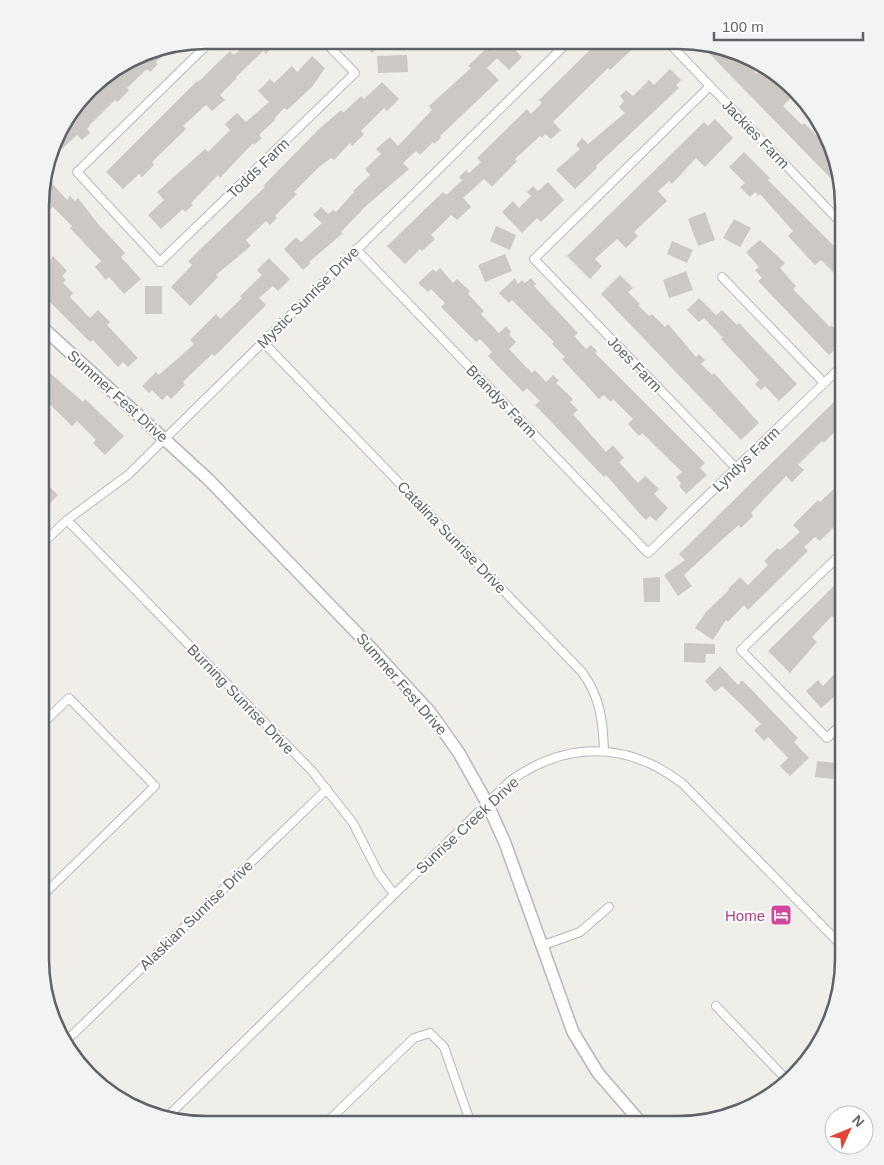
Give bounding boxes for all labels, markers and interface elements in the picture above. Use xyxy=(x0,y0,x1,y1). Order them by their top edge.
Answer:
scale bar xyxy=(714,10,863,42)
text: 100 m xyxy=(722,18,764,35)
street label: Jackies Farm xyxy=(719,96,793,172)
street label: Todds Farm xyxy=(224,134,292,202)
street label: Mystic Sunrise Drive xyxy=(254,243,362,351)
street label: Joes Farm xyxy=(604,333,666,395)
street label: Summer Fest Drive xyxy=(64,346,172,446)
street label: Brandys Farm xyxy=(463,361,541,441)
street label: Lyndys Farm xyxy=(709,423,783,495)
street label: Catalina Sunrise Drive xyxy=(394,477,510,597)
street label: Summer Fest Drive xyxy=(353,630,451,738)
street label: Burning Sunrise Drive xyxy=(184,641,298,757)
street label: Sunrise Creek Drive xyxy=(412,773,522,877)
street label: Alaskian Sunrise Drive xyxy=(136,856,256,974)
hotel icon: Home xyxy=(769,903,793,927)
place label: Home xyxy=(725,907,765,924)
north arrow xyxy=(824,1105,874,1155)
text: N xyxy=(849,1112,868,1130)

